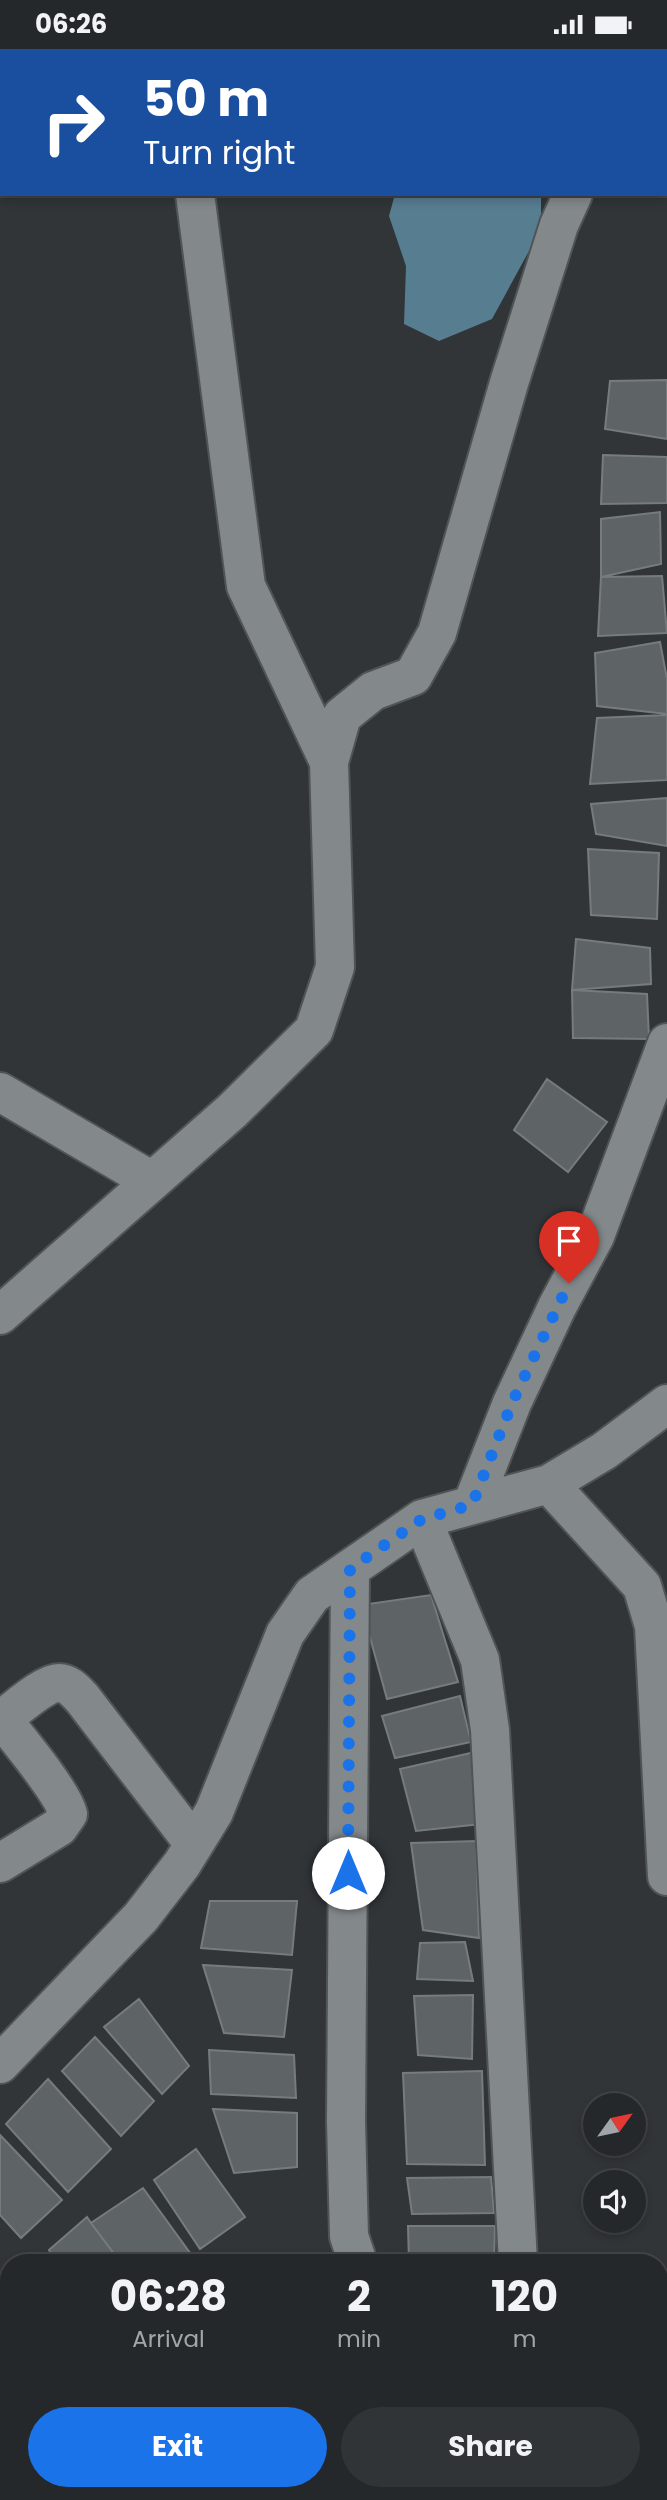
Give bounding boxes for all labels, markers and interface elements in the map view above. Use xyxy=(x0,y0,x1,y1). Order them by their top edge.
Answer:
text: 06:26 xyxy=(35,6,107,42)
text: 50 m xyxy=(143,65,269,133)
icon: right xyxy=(28,77,119,168)
text: Turn right xyxy=(143,130,295,175)
pin xyxy=(539,1211,599,1283)
icon: arrive xyxy=(550,1222,588,1260)
position arrow xyxy=(311,1836,385,1910)
north arrow xyxy=(583,2093,646,2156)
map controls xyxy=(583,2093,646,2233)
button: sound xyxy=(583,2170,646,2233)
text: 06:28 xyxy=(110,2267,227,2326)
text: 2 xyxy=(347,2267,371,2326)
text: 120 xyxy=(491,2267,558,2326)
text: Arrival xyxy=(132,2323,205,2355)
text: min xyxy=(337,2323,381,2355)
text: m xyxy=(513,2323,536,2355)
button: Exit xyxy=(28,2407,327,2487)
button: Share xyxy=(341,2407,640,2487)

